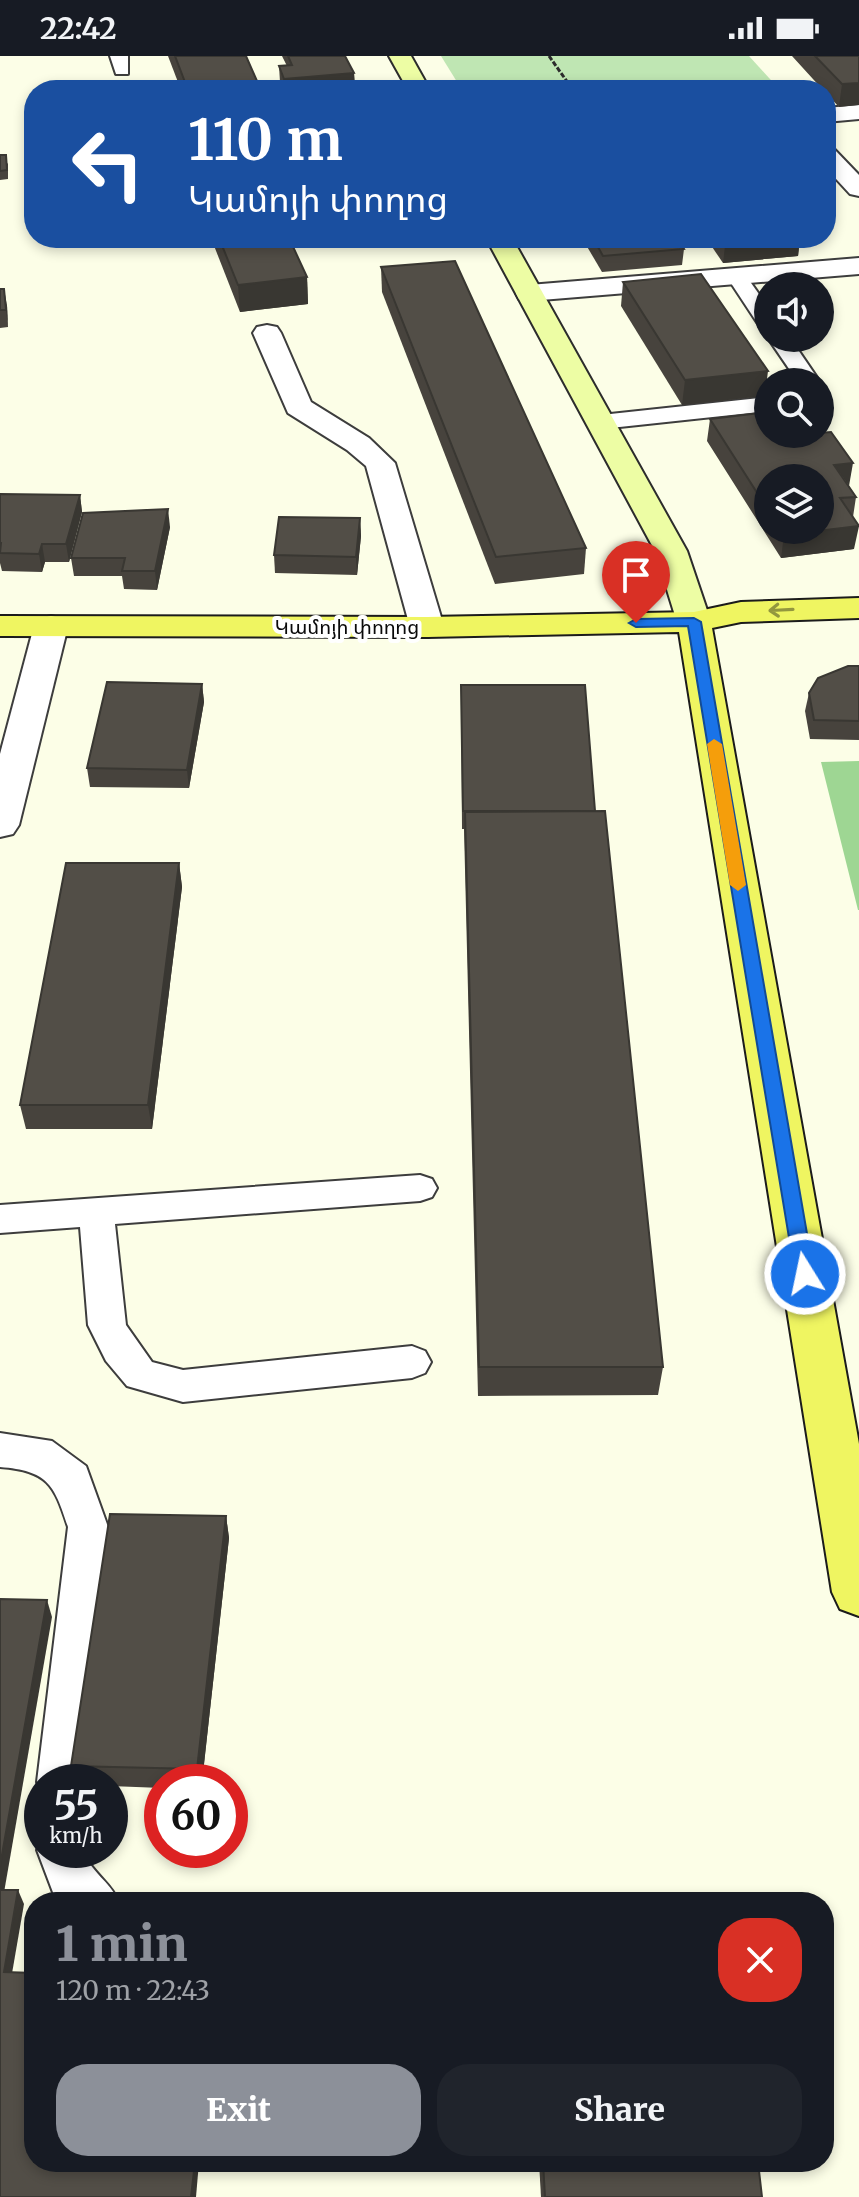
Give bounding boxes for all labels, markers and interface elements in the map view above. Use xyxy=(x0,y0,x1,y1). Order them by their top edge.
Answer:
text: 22:42 xyxy=(40,9,117,47)
text: 110 m xyxy=(188,105,343,175)
icon: left xyxy=(56,112,160,216)
text: Կամոյի փողոց xyxy=(188,177,448,222)
map controls xyxy=(754,272,834,544)
button: sound xyxy=(754,272,834,352)
button: search xyxy=(754,368,834,448)
button: layers xyxy=(754,464,834,544)
pin xyxy=(602,541,670,623)
icon: arrive xyxy=(614,553,658,597)
one-way arrow xyxy=(768,602,795,617)
street label: Կամոյի փողոց xyxy=(275,614,419,639)
position arrow xyxy=(763,1232,847,1316)
speed limit sign: 60 xyxy=(144,1764,248,1868)
text: 55 xyxy=(53,1781,99,1831)
text: km/h xyxy=(50,1823,102,1848)
text: 1 min xyxy=(56,1914,188,1974)
button: close xyxy=(718,1918,802,2002)
text: 120 m · 22:43 xyxy=(56,1974,210,2007)
button: Exit xyxy=(56,2064,421,2156)
button: Share xyxy=(437,2064,802,2156)

